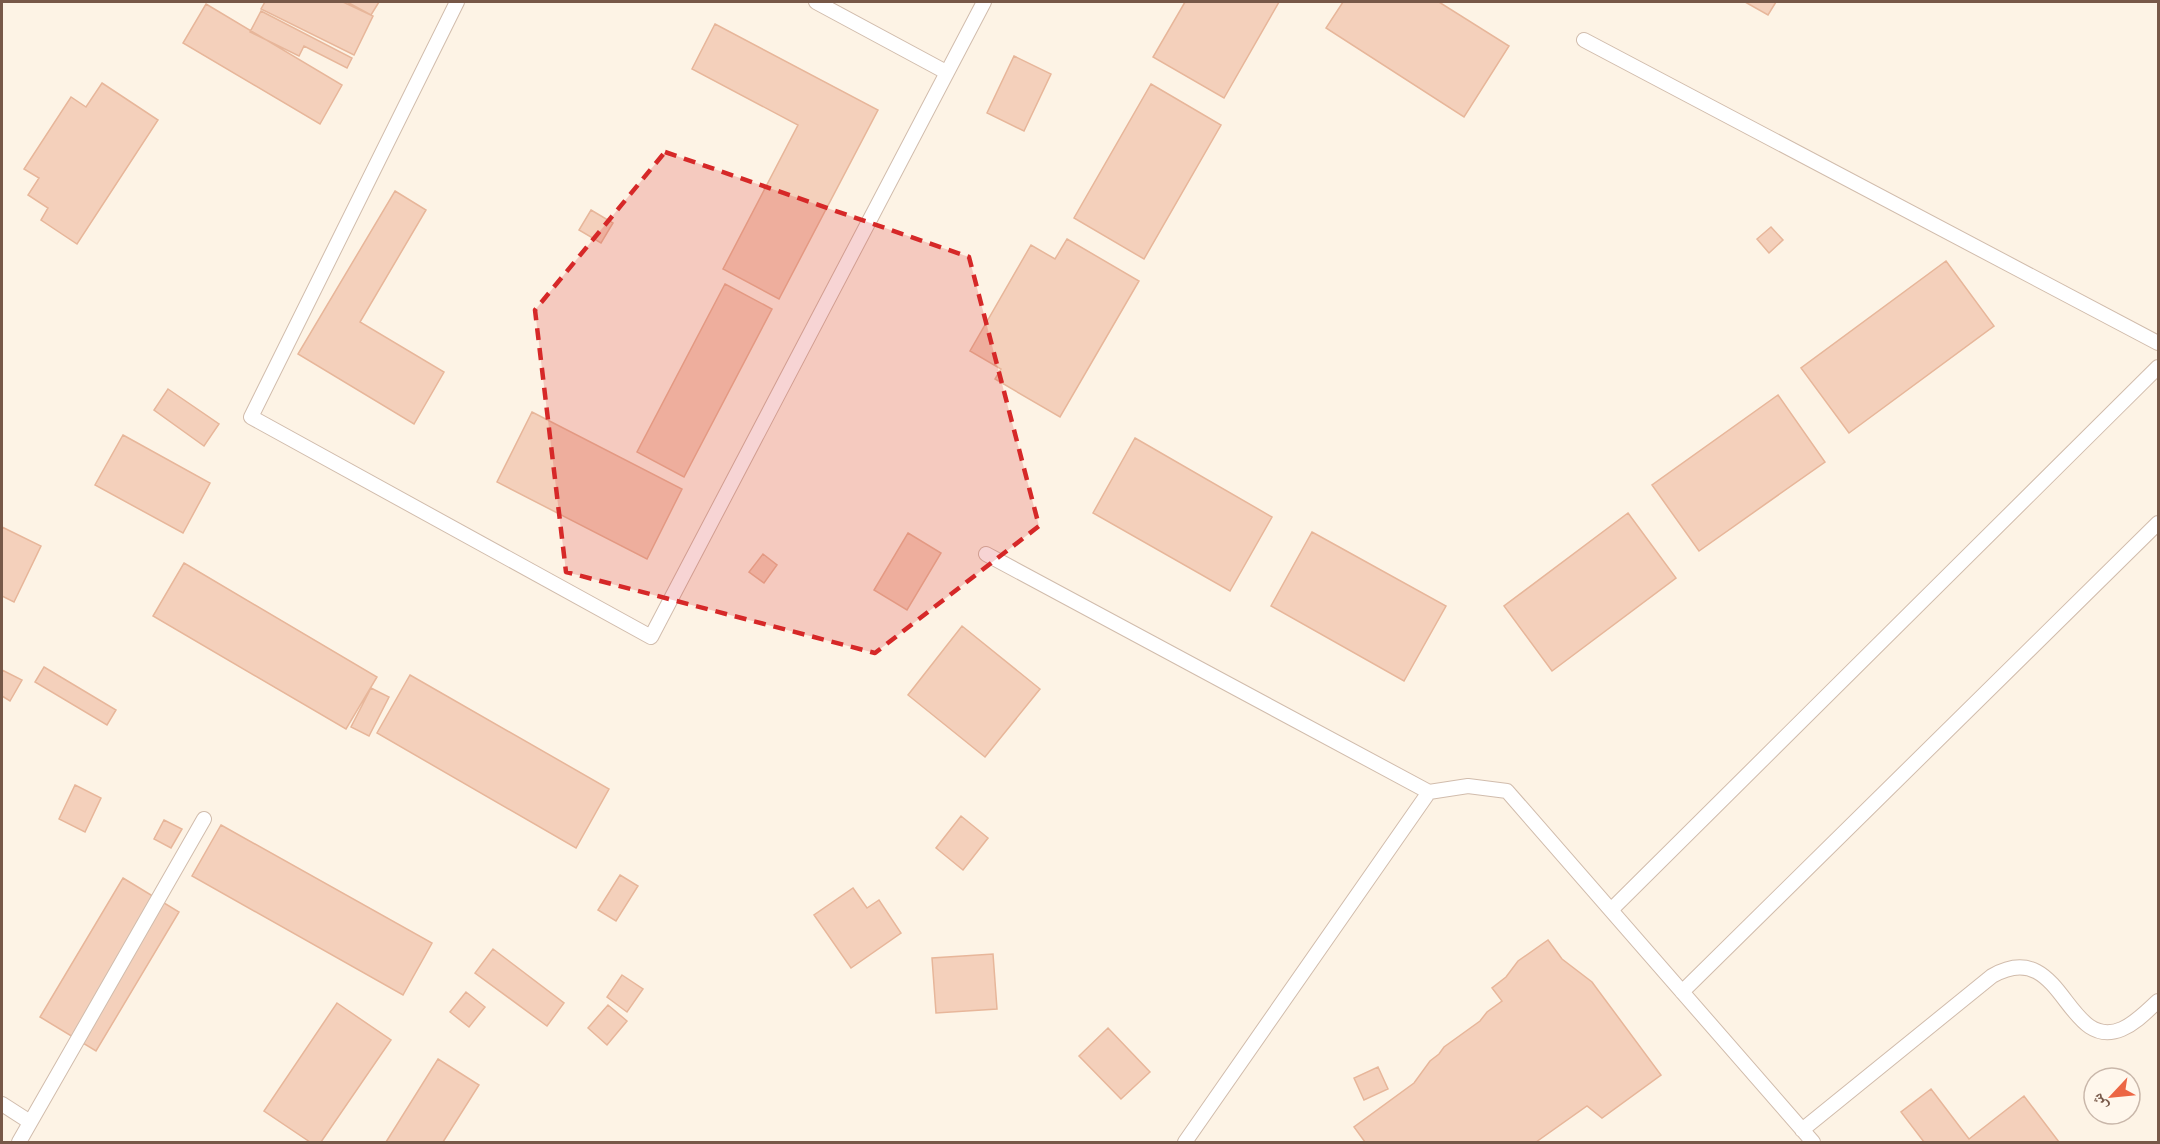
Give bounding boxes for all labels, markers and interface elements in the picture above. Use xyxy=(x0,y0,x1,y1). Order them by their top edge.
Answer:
north arrow xyxy=(2082,1066,2142,1126)
text: ش xyxy=(2088,1091,2111,1114)

